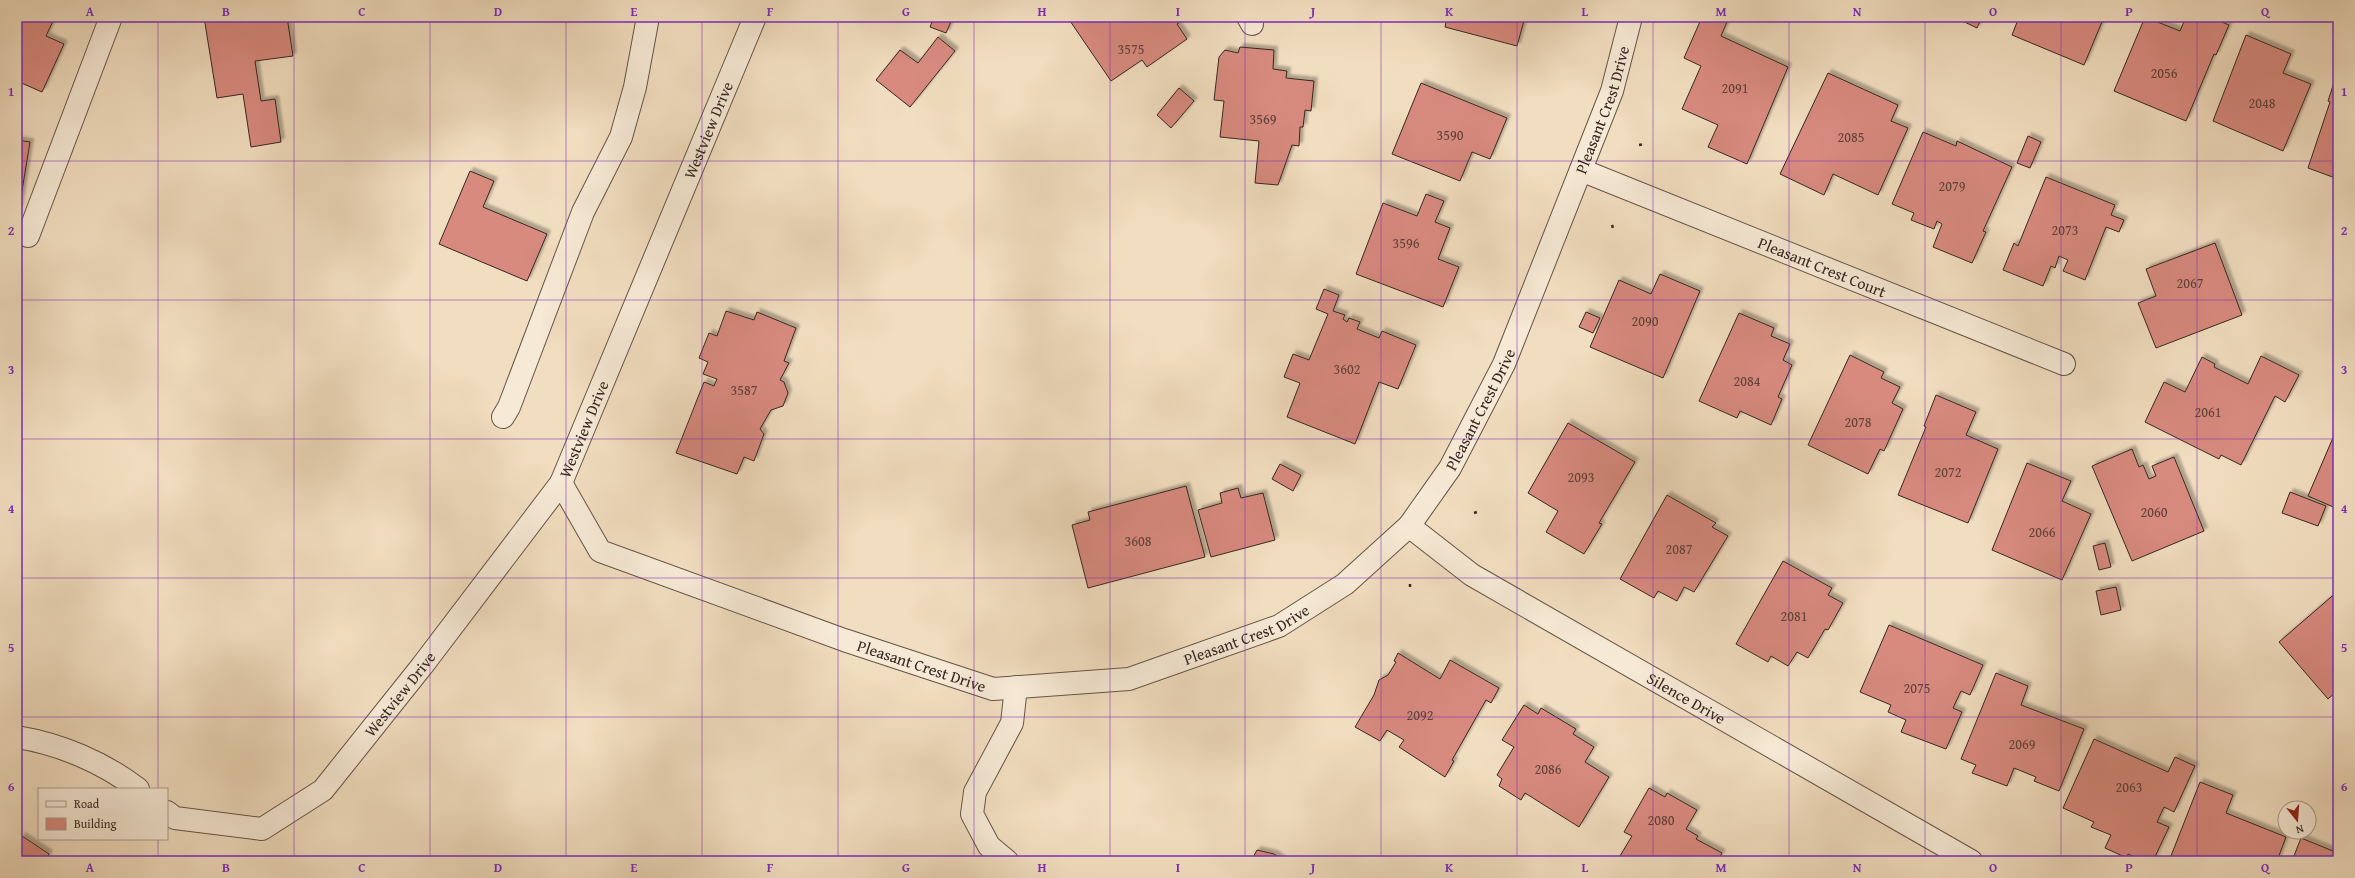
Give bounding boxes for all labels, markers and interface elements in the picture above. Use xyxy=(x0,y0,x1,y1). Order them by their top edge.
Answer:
text: A xyxy=(86,2,95,21)
text: B xyxy=(222,2,230,21)
text: C xyxy=(358,2,366,21)
text: D xyxy=(494,2,502,21)
text: E xyxy=(631,2,638,21)
text: F xyxy=(767,2,774,21)
text: G xyxy=(902,2,910,21)
text: H xyxy=(1037,2,1047,21)
text: I xyxy=(1176,2,1180,21)
text: J xyxy=(1309,2,1316,21)
text: K xyxy=(1445,2,1454,21)
text: L xyxy=(1582,2,1589,21)
text: M xyxy=(1715,2,1727,21)
text: N xyxy=(1853,2,1862,21)
text: O xyxy=(1989,2,1997,21)
text: P xyxy=(2125,2,2133,21)
text: Q xyxy=(2261,2,2271,21)
house number: 3575 xyxy=(1118,39,1144,59)
street label: Pleasant Crest Drive xyxy=(1568,43,1635,177)
house number: 2056 xyxy=(2151,63,2178,83)
street label: Westview Drive xyxy=(677,78,739,182)
house number: 2091 xyxy=(1722,78,1748,98)
text: 1 xyxy=(8,82,14,101)
text: 1 xyxy=(2341,82,2347,101)
house number: 2048 xyxy=(2249,93,2276,113)
house number: 3569 xyxy=(1250,109,1277,129)
house number: 3590 xyxy=(1437,125,1464,145)
house number: 2085 xyxy=(1838,127,1864,147)
house number: 2079 xyxy=(1939,176,1966,196)
house number: 2073 xyxy=(2052,220,2078,240)
text: 2 xyxy=(8,221,15,240)
text: 2 xyxy=(2341,221,2348,240)
street label: Pleasant Crest Court xyxy=(1755,230,1890,304)
house number: 3596 xyxy=(1393,233,1420,253)
house number: 2067 xyxy=(2177,273,2204,293)
house number: 2090 xyxy=(1632,311,1659,331)
street label: Pleasant Crest Drive xyxy=(1439,345,1521,475)
house number: 3602 xyxy=(1334,359,1360,379)
text: 3 xyxy=(8,360,14,379)
text: 3 xyxy=(2341,360,2347,379)
house number: 2084 xyxy=(1734,371,1761,391)
street label: Westview Drive xyxy=(553,377,614,481)
house number: 3587 xyxy=(731,380,758,400)
house number: 2061 xyxy=(2195,402,2221,422)
house number: 2078 xyxy=(1845,412,1872,432)
house number: 2072 xyxy=(1935,462,1961,482)
house number: 2093 xyxy=(1568,467,1594,487)
text: 4 xyxy=(8,499,15,518)
text: 4 xyxy=(2341,499,2348,518)
house number: 2060 xyxy=(2141,502,2168,522)
house number: 2066 xyxy=(2029,522,2056,542)
house number: 3608 xyxy=(1125,531,1152,551)
house number: 2087 xyxy=(1666,539,1693,559)
street label: Pleasant Crest Drive xyxy=(1180,598,1314,671)
house number: 2081 xyxy=(1781,606,1807,626)
street label: Pleasant Crest Drive xyxy=(854,633,989,698)
text: 5 xyxy=(8,638,15,657)
text: 5 xyxy=(2341,638,2348,657)
street label: Westview Drive xyxy=(358,646,441,742)
street label: Silence Drive xyxy=(1643,666,1730,730)
house number: 2075 xyxy=(1904,678,1930,698)
house number: 2092 xyxy=(1407,705,1433,725)
house number: 2069 xyxy=(2009,734,2036,754)
house number: 2086 xyxy=(1535,759,1562,779)
text: 6 xyxy=(8,777,15,796)
house number: 2063 xyxy=(2116,777,2142,797)
text: 6 xyxy=(2341,777,2348,796)
legend xyxy=(38,788,168,840)
text: Road xyxy=(74,795,100,812)
north arrow xyxy=(2277,800,2317,840)
house number: 2080 xyxy=(1648,810,1675,830)
text: Building xyxy=(74,815,117,832)
text: N xyxy=(2293,821,2306,838)
text: A xyxy=(86,858,95,877)
text: B xyxy=(222,858,230,877)
text: C xyxy=(358,858,366,877)
text: D xyxy=(494,858,502,877)
text: E xyxy=(631,858,638,877)
text: F xyxy=(767,858,774,877)
text: G xyxy=(902,858,910,877)
text: H xyxy=(1037,858,1047,877)
text: I xyxy=(1176,858,1180,877)
text: J xyxy=(1309,858,1316,877)
text: K xyxy=(1445,858,1454,877)
text: L xyxy=(1582,858,1589,877)
text: M xyxy=(1715,858,1727,877)
text: N xyxy=(1853,858,1862,877)
text: O xyxy=(1989,858,1997,877)
text: P xyxy=(2125,858,2133,877)
text: Q xyxy=(2261,858,2271,877)

